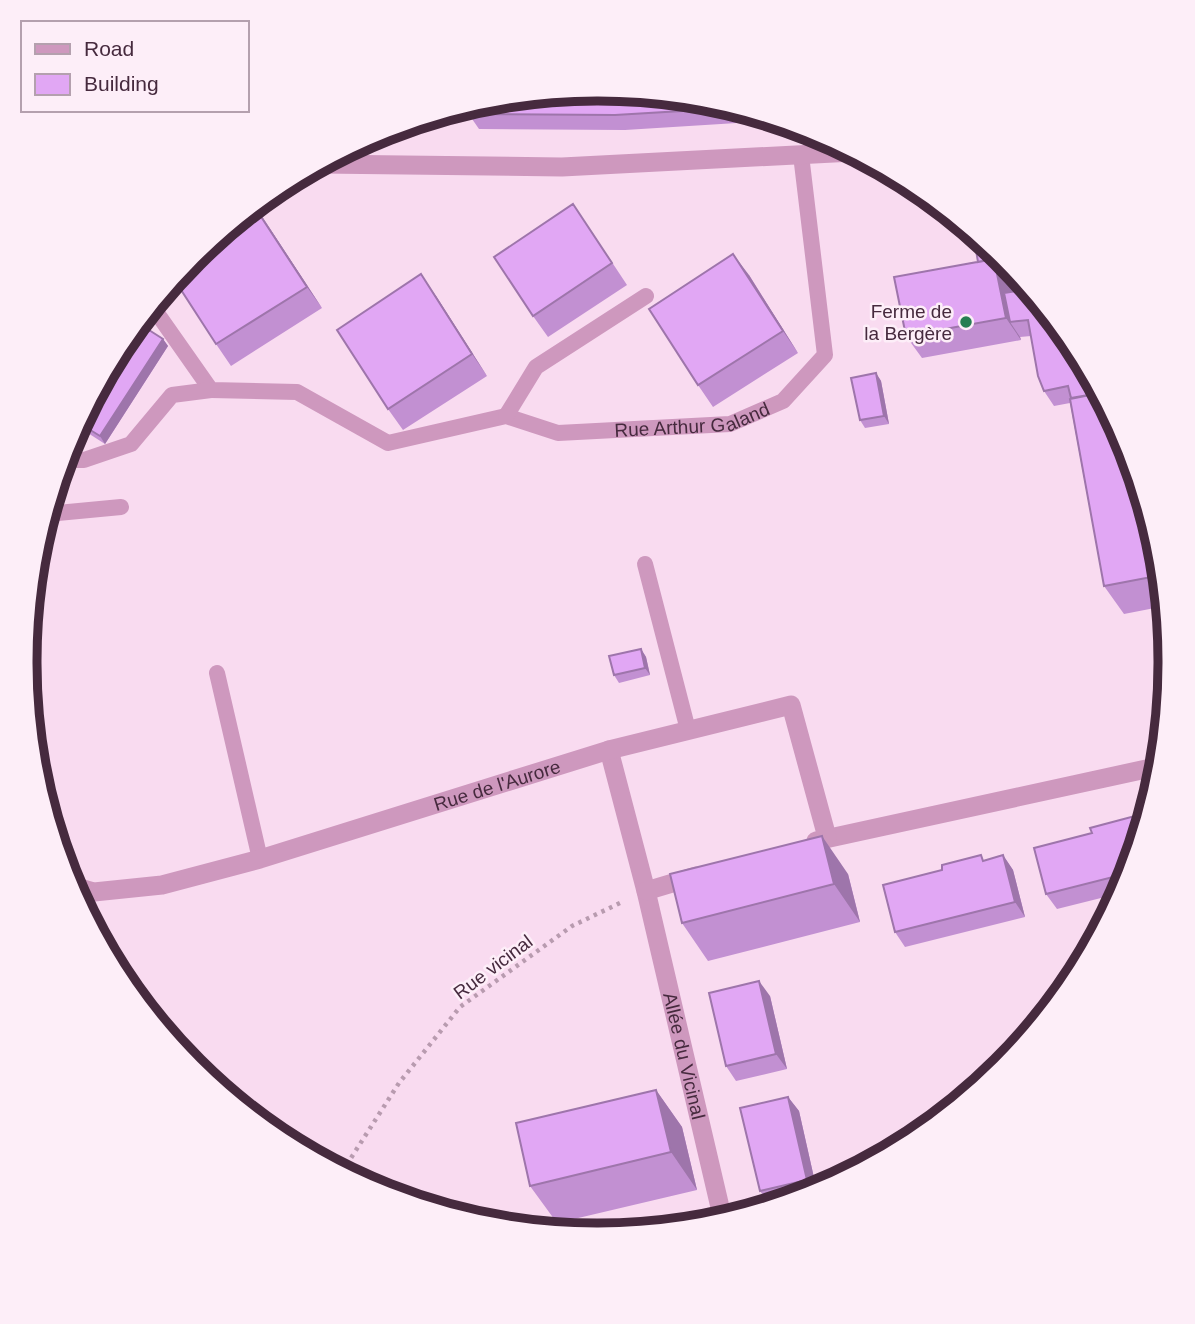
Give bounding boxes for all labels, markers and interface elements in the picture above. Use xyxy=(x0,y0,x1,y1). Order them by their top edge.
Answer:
legend xyxy=(21,21,248,112)
text: Road xyxy=(84,37,134,60)
text: Building xyxy=(84,72,159,95)
place label: Ferme de la Bergère xyxy=(864,301,952,344)
marker: Ferme de la Bergère xyxy=(958,314,974,330)
street label: Rue Arthur Galand xyxy=(614,398,773,441)
street label: Rue de l'Aurore xyxy=(431,755,563,815)
street label: Rue vicinal xyxy=(450,931,536,1003)
street label: Allée du Vicinal xyxy=(660,990,710,1121)

